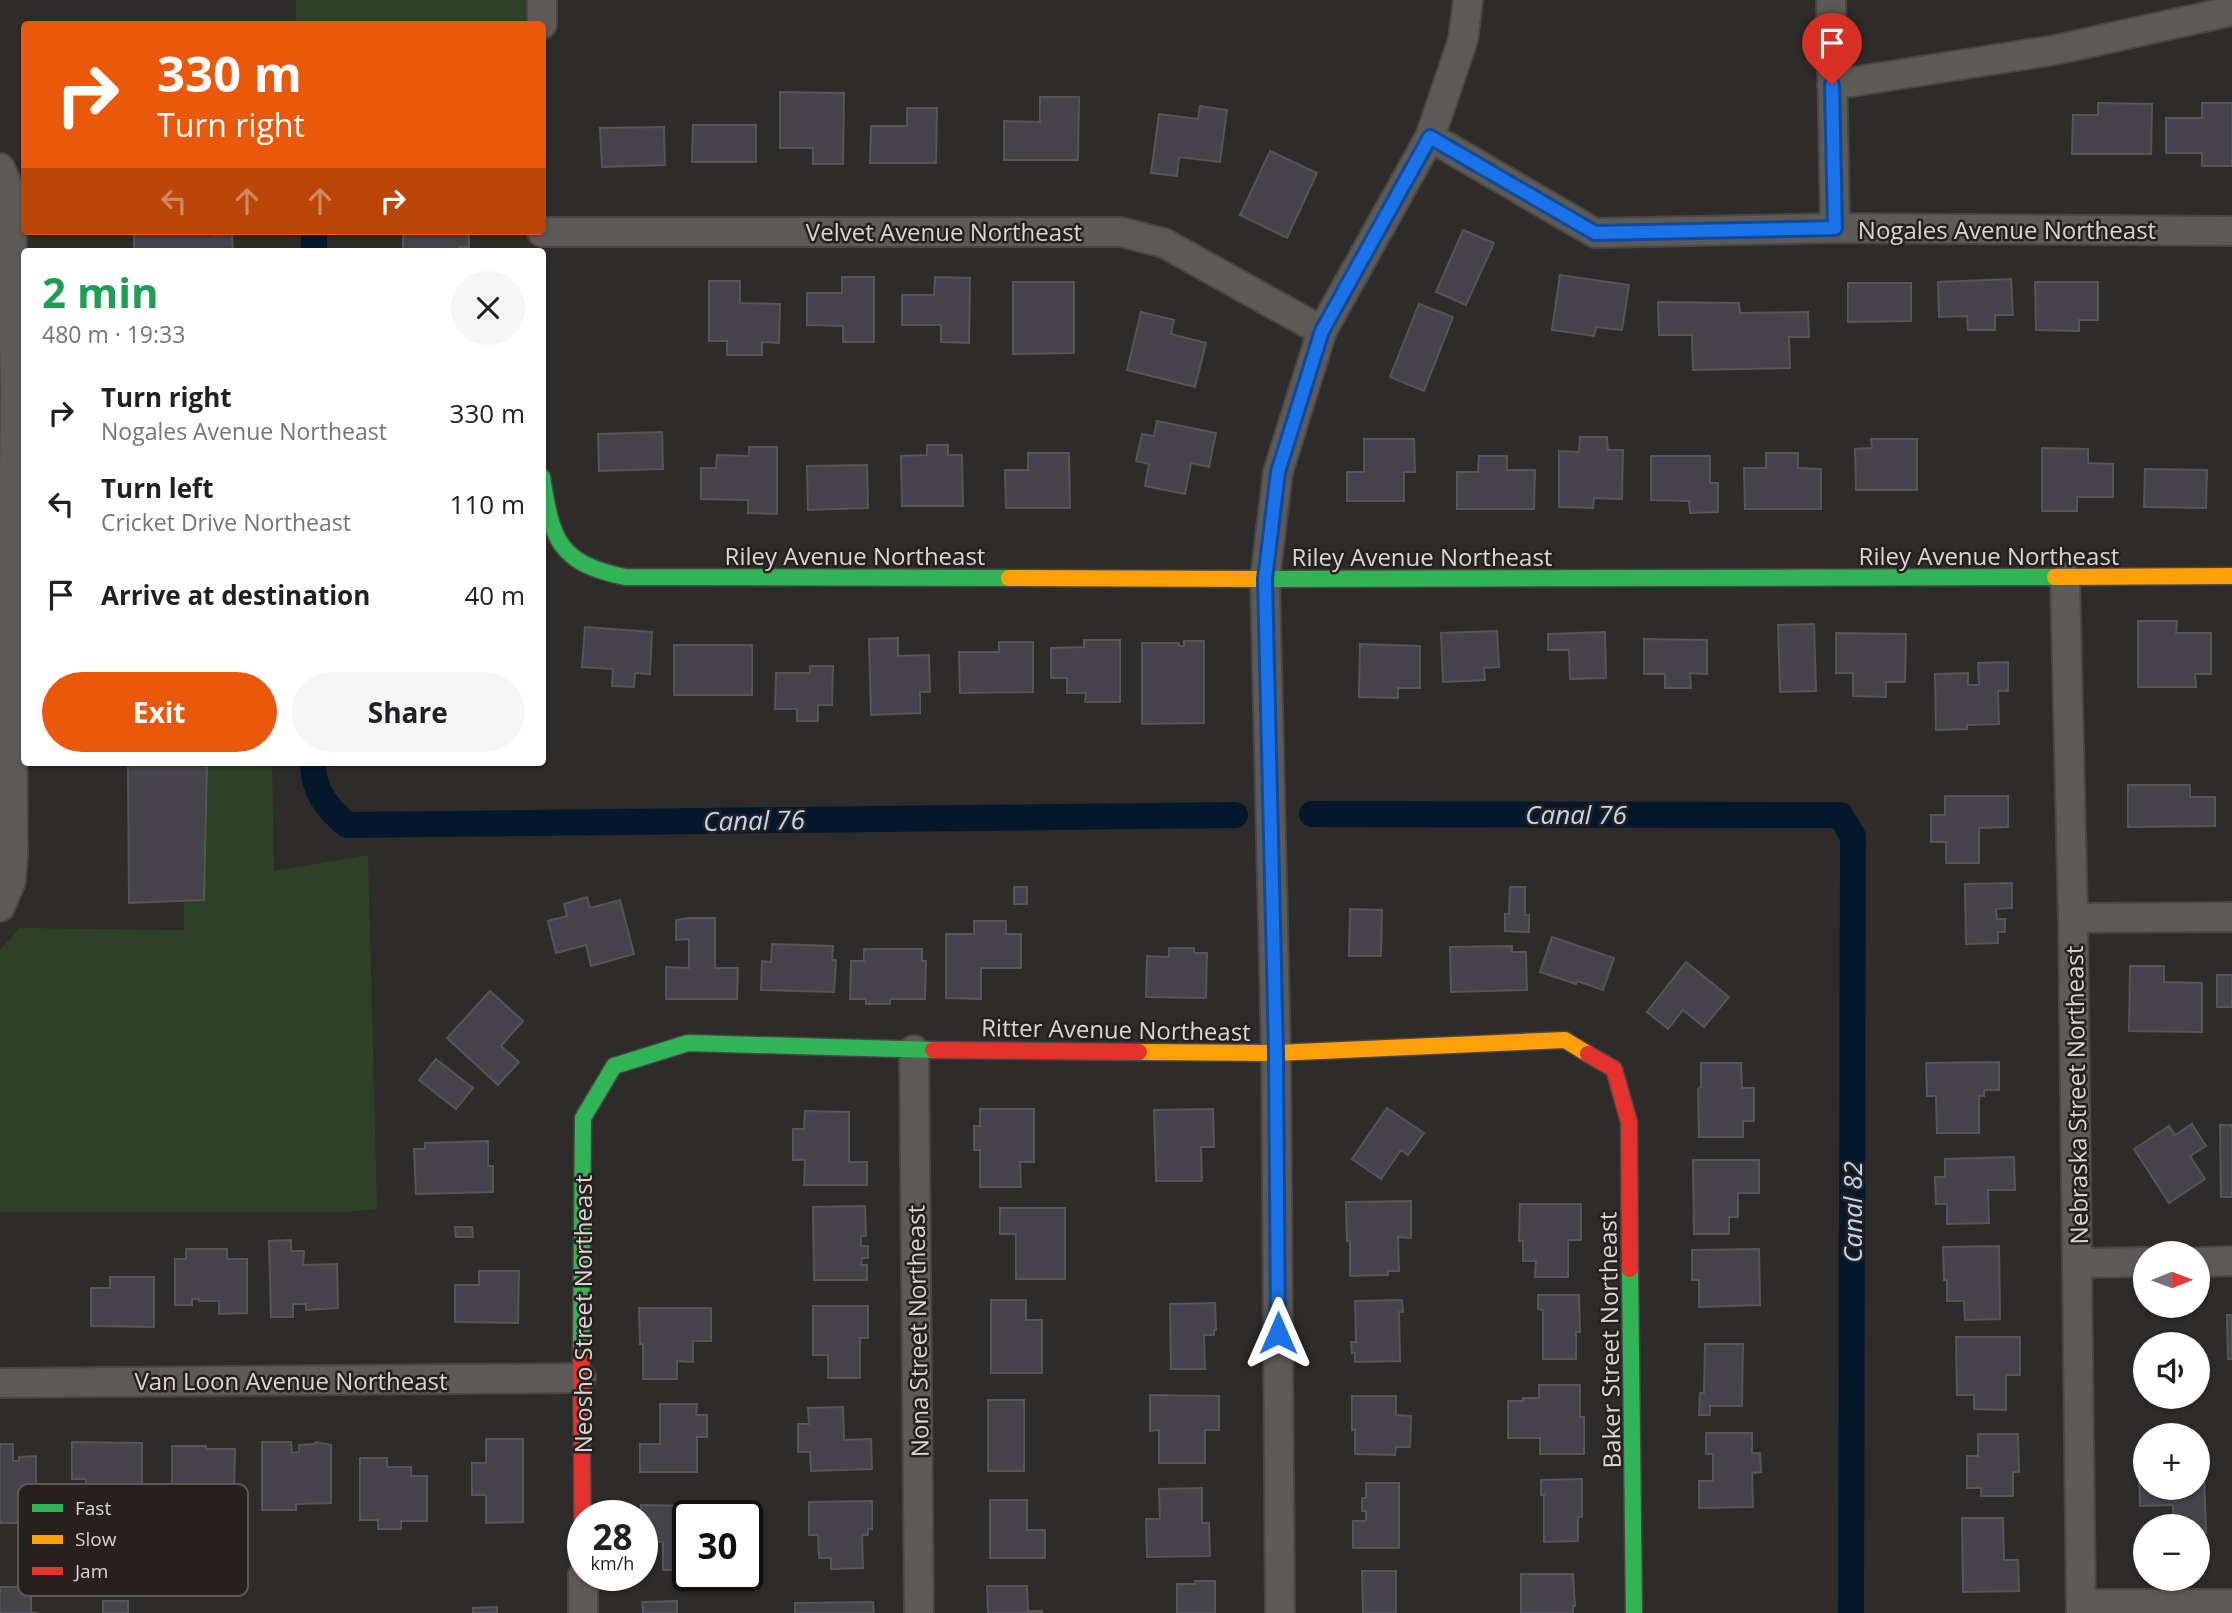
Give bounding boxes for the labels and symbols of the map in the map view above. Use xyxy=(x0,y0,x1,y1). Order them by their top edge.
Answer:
pin xyxy=(1802,13,1862,85)
street label: Nogales Avenue Northeast xyxy=(1858,213,2156,246)
street label: Velvet Avenue Northeast xyxy=(806,215,1082,248)
street label: Riley Avenue Northeast xyxy=(725,539,985,572)
street label: Riley Avenue Northeast xyxy=(1859,539,2119,572)
street label: Riley Avenue Northeast xyxy=(1292,540,1552,573)
water label: Canal 76 xyxy=(1525,796,1627,832)
water label: Canal 76 xyxy=(703,801,806,839)
street label: Nebraska Street Northeast xyxy=(2057,945,2095,1245)
street label: Ritter Avenue Northeast xyxy=(981,1010,1251,1048)
water label: Canal 82 xyxy=(1834,1161,1870,1263)
street label: Neosho Street Northeast xyxy=(566,1175,599,1453)
street label: Nona Street Northeast xyxy=(898,1204,936,1458)
street label: Baker Street Northeast xyxy=(1590,1211,1628,1469)
north arrow xyxy=(2133,1241,2210,1318)
position arrow xyxy=(1241,1296,1315,1370)
street label: Van Loon Avenue Northeast xyxy=(134,1364,448,1397)
legend xyxy=(18,1484,248,1596)
text: Fast xyxy=(75,1495,111,1521)
speed limit sign: 30 xyxy=(672,1500,763,1591)
text: Slow xyxy=(75,1526,117,1552)
text: Jam xyxy=(73,1558,108,1584)

